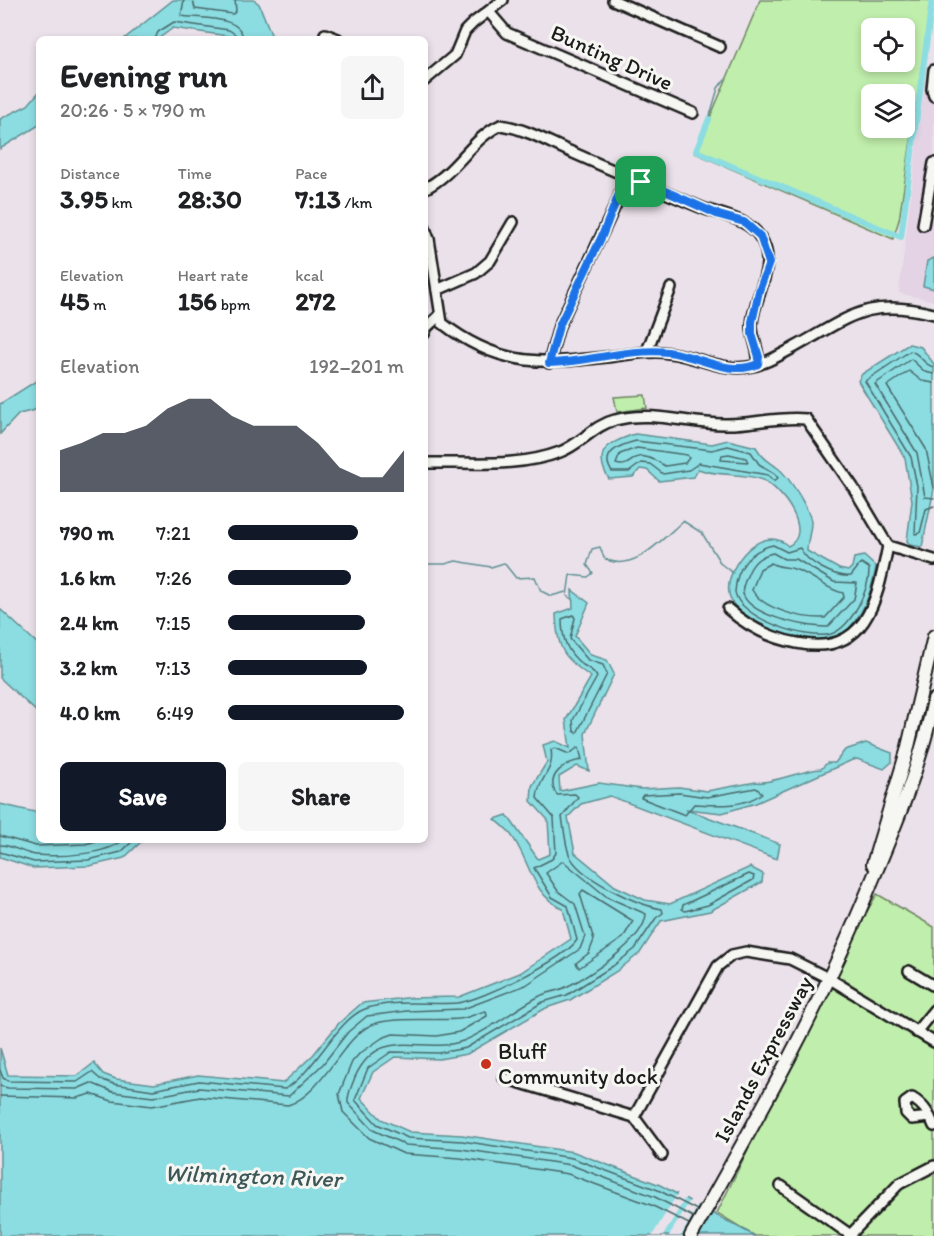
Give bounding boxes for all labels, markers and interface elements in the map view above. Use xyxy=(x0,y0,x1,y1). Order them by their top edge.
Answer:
map controls xyxy=(861,18,915,138)
button: locate xyxy=(861,18,915,72)
street label: Bunting Drive xyxy=(547,19,677,96)
text: Evening run xyxy=(60,56,227,95)
button: share xyxy=(341,56,404,119)
button: layers xyxy=(861,84,915,138)
text: 20:26 · 5 × 790 m xyxy=(60,98,206,122)
pin xyxy=(615,156,666,207)
text: Distance xyxy=(60,164,120,183)
text: Time xyxy=(178,164,212,183)
text: Pace xyxy=(295,164,327,183)
icon: arrive xyxy=(624,165,657,198)
text: 3.95 xyxy=(60,183,108,215)
text: 28:30 xyxy=(178,183,242,215)
text: 7:13 xyxy=(295,183,341,215)
text: km xyxy=(108,193,133,212)
text: /km xyxy=(341,193,372,212)
text: Elevation xyxy=(60,266,124,285)
text: Heart rate xyxy=(178,266,248,285)
text: kcal xyxy=(295,266,324,285)
text: 45 xyxy=(60,285,89,317)
text: 156 xyxy=(178,285,217,317)
text: 272 xyxy=(295,285,336,317)
text: m xyxy=(89,295,106,314)
text: bpm xyxy=(217,295,250,314)
text: Elevation xyxy=(60,354,139,378)
text: 192–201 m xyxy=(309,354,404,378)
text: 790 m xyxy=(60,521,114,545)
text: 7:21 xyxy=(156,521,191,545)
text: 1.6 km xyxy=(60,566,116,590)
text: 7:26 xyxy=(156,566,192,590)
text: 2.4 km xyxy=(60,611,118,635)
text: 7:15 xyxy=(156,611,191,635)
text: 3.2 km xyxy=(60,656,117,680)
text: 7:13 xyxy=(156,656,191,680)
text: 4.0 km xyxy=(60,701,120,725)
text: 6:49 xyxy=(156,701,194,725)
button: Save xyxy=(60,762,226,831)
button: Share xyxy=(238,762,404,831)
street label: Islands Expressway xyxy=(708,971,819,1147)
place label: Bluff Community dock xyxy=(498,1038,658,1090)
marker: Bluff Community dock xyxy=(479,1057,493,1071)
water label: Wilmington River xyxy=(164,1158,345,1193)

